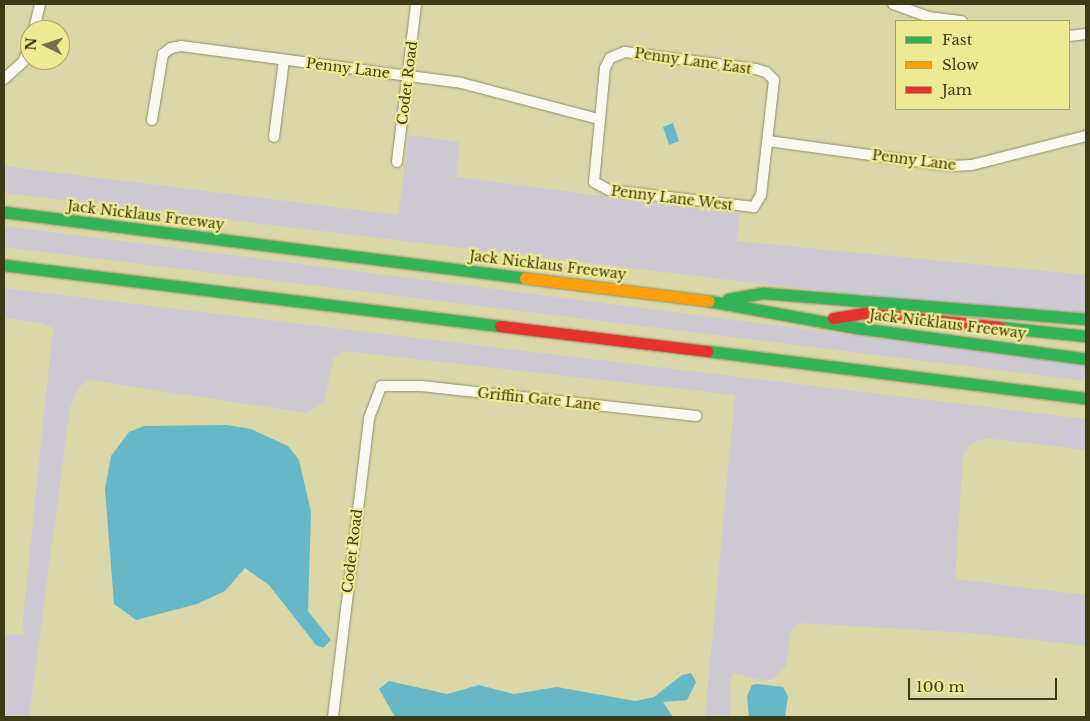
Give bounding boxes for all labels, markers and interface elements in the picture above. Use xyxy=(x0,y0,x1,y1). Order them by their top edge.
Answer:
north arrow xyxy=(20,20,70,70)
legend xyxy=(895,20,1070,110)
text: Fast xyxy=(942,30,972,49)
text: N xyxy=(22,37,40,51)
street label: Codet Road xyxy=(394,40,420,126)
street label: Penny Lane East xyxy=(633,44,753,78)
street label: Penny Lane xyxy=(305,54,391,82)
text: Slow xyxy=(942,55,979,74)
text: Jam xyxy=(942,80,972,99)
street label: Penny Lane xyxy=(871,146,957,174)
street label: Penny Lane West xyxy=(610,182,734,214)
street label: Jack Nicklaus Freeway xyxy=(66,197,226,233)
street label: Jack Nicklaus Freeway xyxy=(468,247,628,283)
street label: Jack Nicklaus Freeway xyxy=(868,306,1028,342)
street label: Griffin Gate Lane xyxy=(477,384,601,414)
street label: Codet Road xyxy=(339,508,365,594)
scale bar xyxy=(910,668,1059,700)
text: 100 m xyxy=(916,677,965,696)

